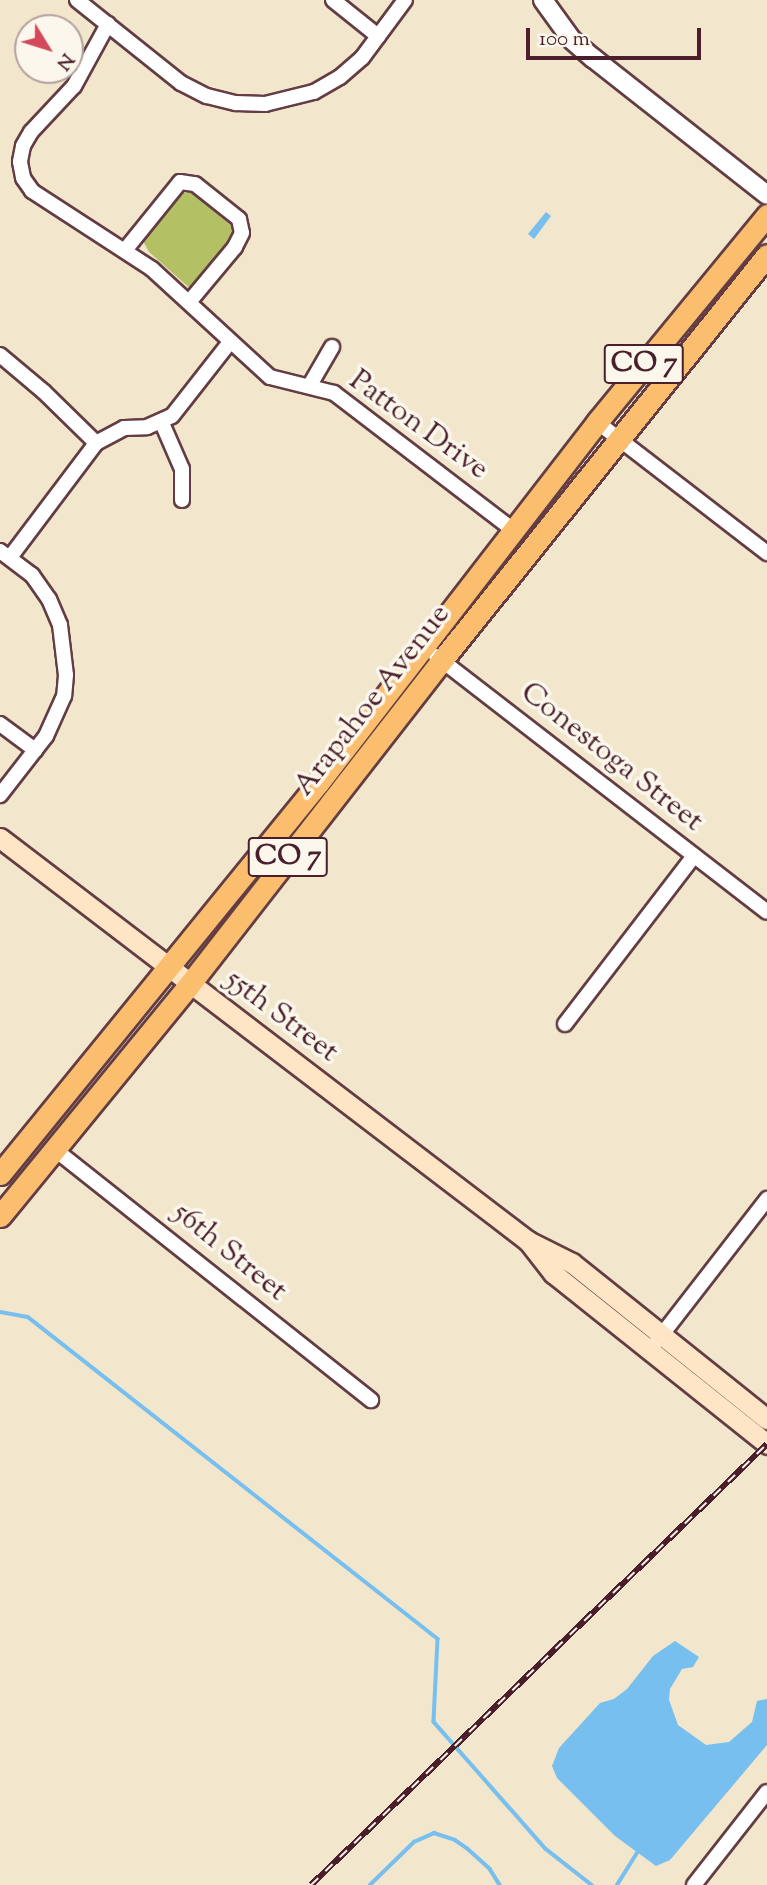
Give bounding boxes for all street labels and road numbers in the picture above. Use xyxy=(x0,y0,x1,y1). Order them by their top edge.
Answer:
road number: CO 7 xyxy=(604,340,684,388)
street label: Patton Drive xyxy=(341,363,495,489)
street label: Arapahoe Avenue xyxy=(287,598,459,804)
street label: Conestoga Street xyxy=(512,675,710,841)
road number: CO 7 xyxy=(248,832,328,882)
street label: 55th Street xyxy=(217,963,345,1071)
street label: 56th Street xyxy=(165,1196,293,1310)

